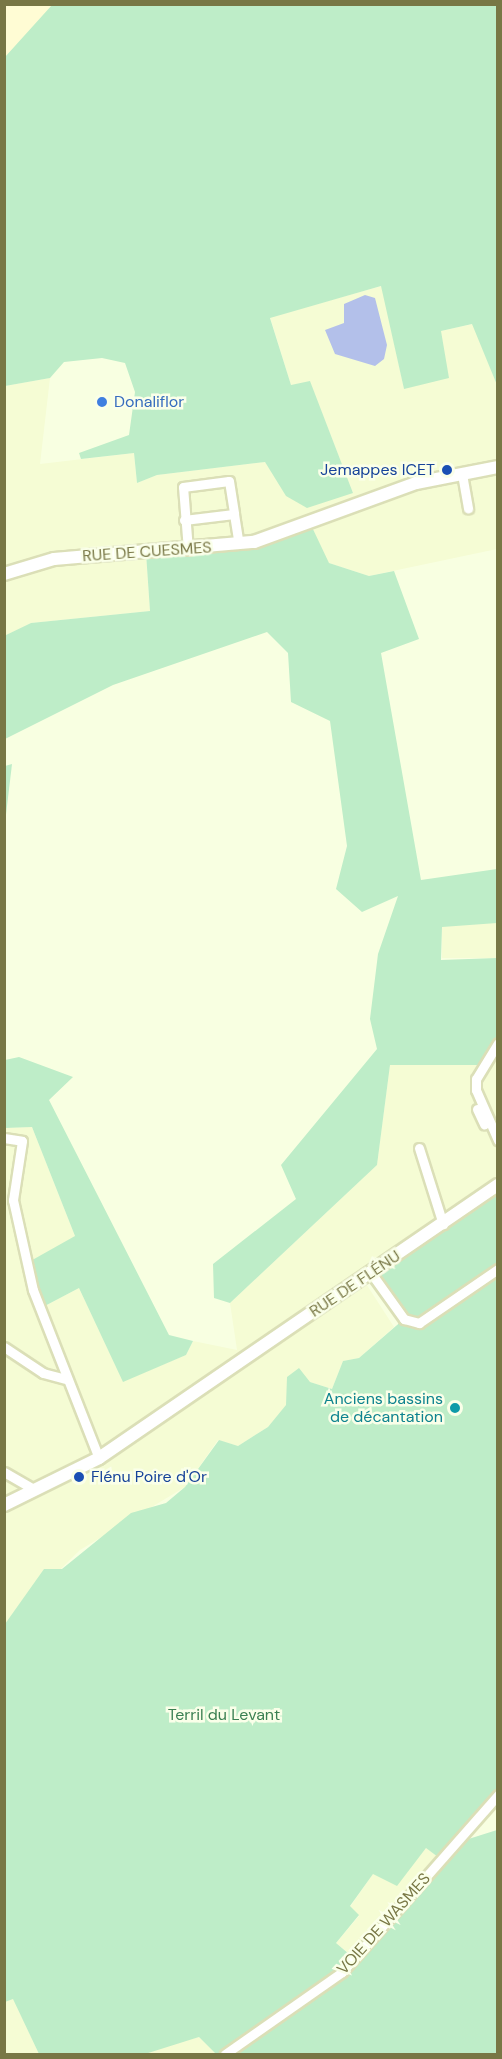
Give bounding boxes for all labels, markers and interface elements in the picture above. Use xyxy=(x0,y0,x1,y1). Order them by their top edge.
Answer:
place label: Donaliflor xyxy=(114,392,184,412)
marker: Donaliflor xyxy=(95,395,109,409)
place label: Jemappes ICET xyxy=(320,460,435,480)
marker: Jemappes ICET xyxy=(440,463,454,477)
street label: RUE DE CUESMES xyxy=(82,538,212,566)
street label: RUE DE FLÉNU xyxy=(306,1247,404,1321)
place label: Anciens bassins de décantation xyxy=(324,1389,443,1427)
marker: Anciens bassins de décantation xyxy=(448,1401,462,1415)
place label: Flénu Poire d'Or xyxy=(91,1467,207,1487)
marker: Flénu Poire d'Or xyxy=(72,1470,86,1484)
park label: Terril du Levant xyxy=(168,1705,280,1725)
street label: VOIE DE WASMES xyxy=(333,1869,435,1979)

